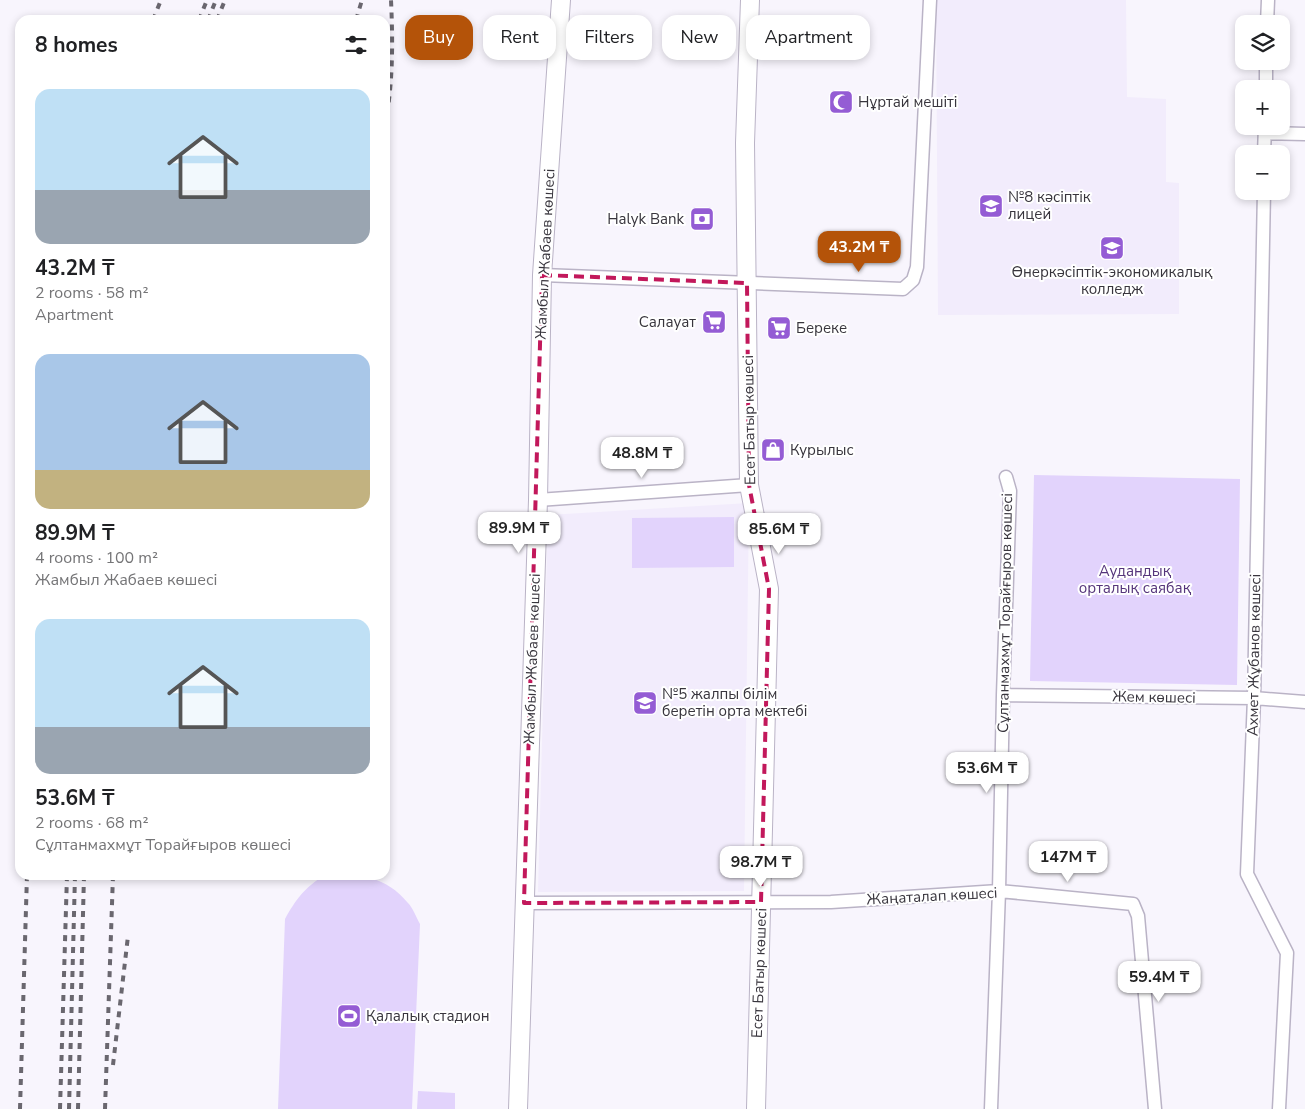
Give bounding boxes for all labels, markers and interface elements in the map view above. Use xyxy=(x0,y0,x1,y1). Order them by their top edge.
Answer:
chip: Buy xyxy=(405,15,473,60)
chip: Rent xyxy=(483,15,556,60)
chip: Filters xyxy=(566,15,652,60)
chip: New xyxy=(662,15,736,60)
chip: Apartment xyxy=(746,15,870,60)
map controls xyxy=(1235,15,1290,200)
button: layers xyxy=(1235,15,1290,70)
text: 8 homes xyxy=(35,31,118,59)
icon: filters xyxy=(342,31,370,59)
button: + xyxy=(1235,80,1290,135)
mosque icon: Нұртай мешіті xyxy=(828,89,854,115)
place label: Нұртай мешіті xyxy=(858,92,957,112)
icon: home xyxy=(158,122,248,212)
button: − xyxy=(1235,145,1290,200)
street label: Жамбыл Жабаев көшесі xyxy=(531,168,559,340)
place label: №8 кәсіптік лицей xyxy=(1008,187,1091,224)
school or university icon: №8 кәсіптік лицей xyxy=(978,193,1004,219)
bank icon: Halyk Bank xyxy=(689,206,715,232)
place label: Halyk Bank xyxy=(607,209,684,229)
pin: 43.2M ₸ xyxy=(813,230,905,273)
school or university icon: Өнеркәсіптік-экономикалық колледж xyxy=(1099,235,1125,261)
text: 43.2M ₸ xyxy=(829,236,889,258)
text: 43.2M ₸ xyxy=(35,254,115,282)
place label: Өнеркәсіптік-экономикалық колледж xyxy=(1011,262,1213,299)
text: 2 rooms · 58 m² xyxy=(35,282,148,304)
text: Apartment xyxy=(35,304,113,326)
supermarket icon: Салауат xyxy=(701,309,727,335)
place label: Салауат xyxy=(639,312,696,332)
supermarket icon: Береке xyxy=(766,315,792,341)
place label: Береке xyxy=(796,318,847,338)
street label: Есет Батыр көшесі xyxy=(738,355,760,485)
icon: home xyxy=(158,387,248,477)
pin: 48.8M ₸ xyxy=(596,436,688,479)
shop icon: Курылыс xyxy=(760,437,786,463)
place label: Курылыс xyxy=(790,440,854,460)
text: 48.8M ₸ xyxy=(612,442,672,464)
street label: Сұлтанмахмұт Торайғыров көшесі xyxy=(993,493,1017,733)
pin: 89.9M ₸ xyxy=(473,512,565,554)
pin: 85.6M ₸ xyxy=(733,512,825,555)
text: 89.9M ₸ xyxy=(489,517,549,539)
text: 85.6M ₸ xyxy=(749,518,809,540)
text: 89.9M ₸ xyxy=(35,519,115,547)
text: 4 rooms · 100 m² xyxy=(35,547,158,569)
park label: Аудандық орталық саябақ xyxy=(1079,561,1192,598)
text: Жамбыл Жабаев көшесі xyxy=(35,569,217,591)
street label: Жамбыл Жабаев көшесі xyxy=(519,573,545,745)
street label: Ахмет Жұбанов көшесі xyxy=(1243,574,1265,736)
icon: home xyxy=(158,652,248,742)
place label: №5 жалпы білім беретін орта мектебі xyxy=(662,684,807,721)
street label: Жем көшесі xyxy=(1112,686,1196,708)
school or university icon: №5 жалпы білім беретін орта мектебі xyxy=(632,690,658,716)
pin: 53.6M ₸ xyxy=(941,752,1033,794)
text: 53.6M ₸ xyxy=(957,757,1017,779)
text: 53.6M ₸ xyxy=(35,784,115,812)
text: 2 rooms · 68 m² xyxy=(35,812,148,834)
text: Сұлтанмахмұт Торайғыров көшесі xyxy=(35,834,291,856)
pin: 147M ₸ xyxy=(1027,840,1109,883)
pin: 98.7M ₸ xyxy=(715,846,807,888)
text: 147M ₸ xyxy=(1040,846,1096,868)
text: 98.7M ₸ xyxy=(731,851,791,873)
street label: Жаңаталап көшесі xyxy=(866,883,998,909)
street label: Есет Батыр көшесі xyxy=(747,908,771,1038)
pin: 59.4M ₸ xyxy=(1113,960,1205,1003)
text: 59.4M ₸ xyxy=(1129,966,1189,988)
sports icon: Қалалық стадион xyxy=(336,1003,362,1029)
place label: Қалалық стадион xyxy=(366,1006,490,1026)

